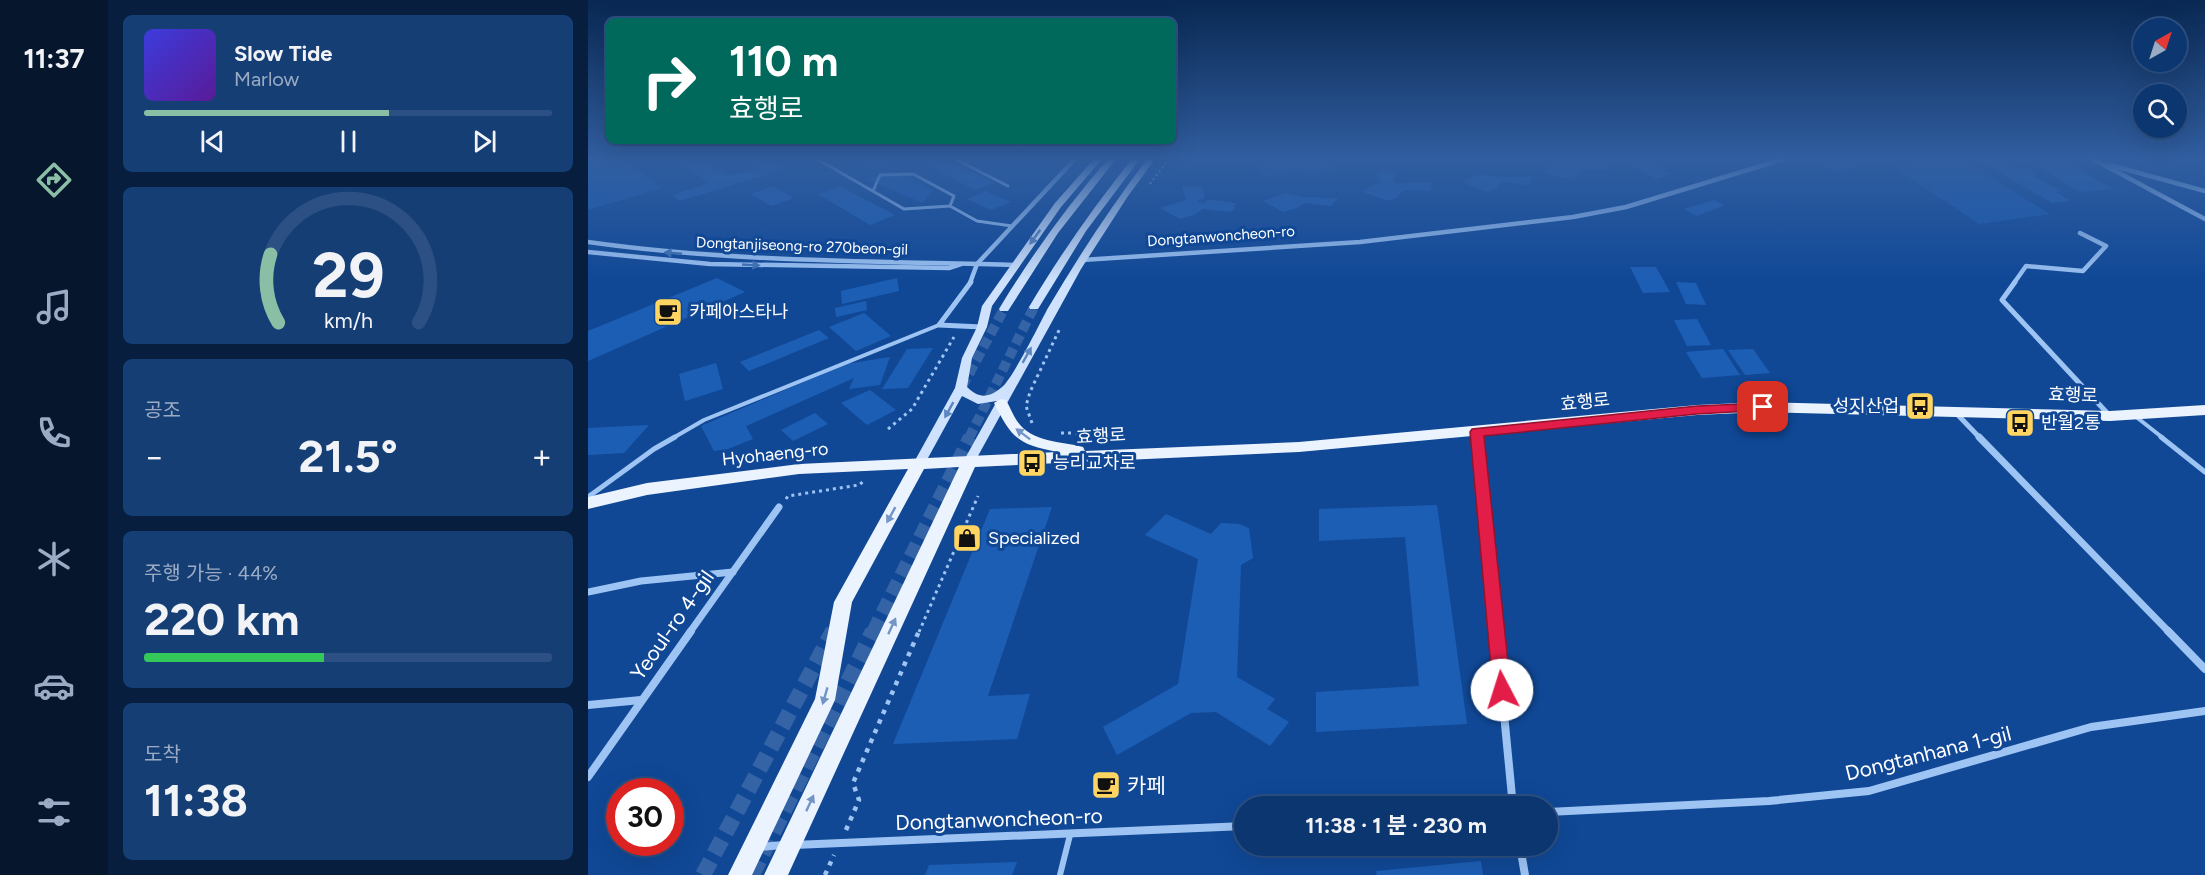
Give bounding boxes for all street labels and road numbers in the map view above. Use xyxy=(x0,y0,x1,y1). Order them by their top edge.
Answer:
street label: Dongtanwoncheon-ro xyxy=(1146,222,1296,250)
street label: Dongtanjiseong-ro 270beon-gil xyxy=(696,233,908,259)
street label: 효행로 xyxy=(2048,383,2098,407)
street label: 효행로 xyxy=(1559,388,1611,416)
street label: 효행로 xyxy=(1076,424,1126,448)
street label: Hyohaeng-ro xyxy=(721,437,829,471)
street label: Yeoul-ro 4-gil xyxy=(625,565,719,685)
street label: Dongtanhana 1-gil xyxy=(1842,720,2014,786)
street label: Dongtanwoncheon-ro xyxy=(895,803,1103,835)

